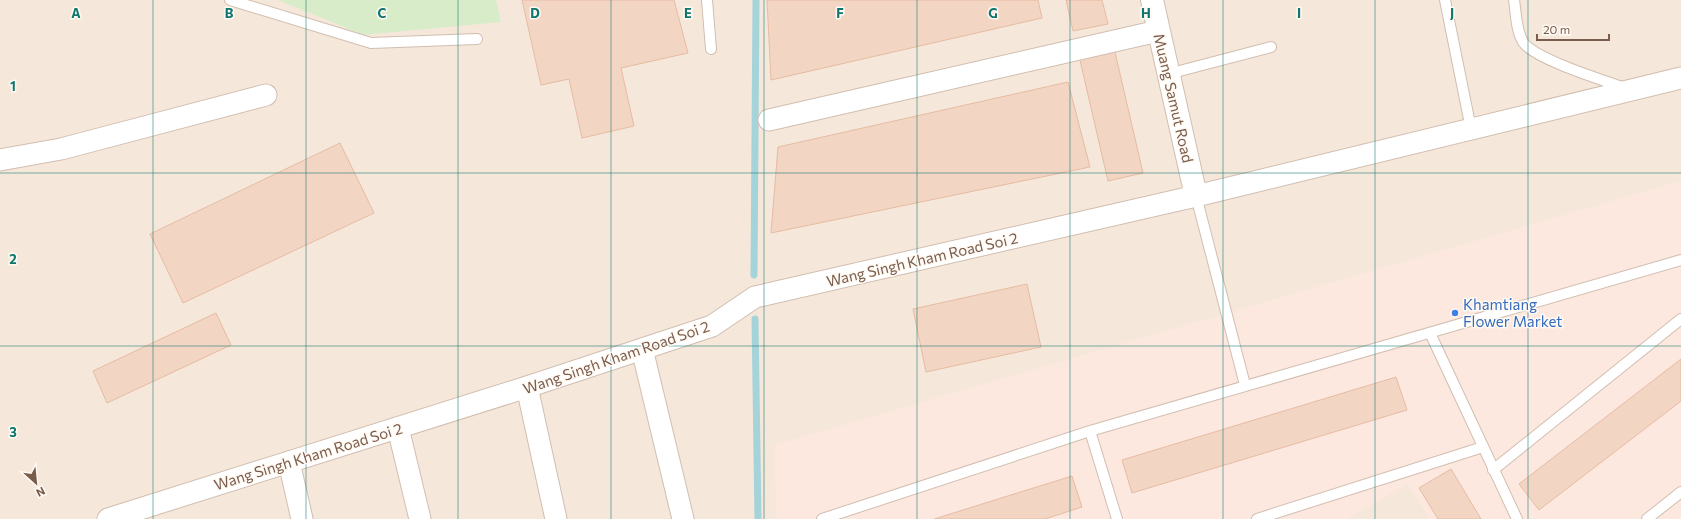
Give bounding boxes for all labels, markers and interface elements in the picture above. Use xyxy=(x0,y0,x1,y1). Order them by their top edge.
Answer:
text: A xyxy=(71,5,81,21)
text: B xyxy=(225,5,234,21)
text: C xyxy=(378,5,387,21)
text: D xyxy=(530,5,540,21)
text: E xyxy=(684,5,692,21)
text: F xyxy=(836,5,844,21)
text: G xyxy=(988,5,998,21)
text: H xyxy=(1141,5,1151,21)
text: I xyxy=(1297,5,1301,21)
text: J xyxy=(1450,5,1454,21)
scale bar xyxy=(1537,16,1609,42)
text: 20 m xyxy=(1543,22,1570,36)
street label: Muang Samut Road xyxy=(1150,32,1198,164)
text: 1 xyxy=(10,78,16,94)
street label: Wang Singh Kham Road Soi 2 xyxy=(825,228,1019,290)
text: 2 xyxy=(9,251,17,267)
place label: Khamtiang Flower Market xyxy=(1463,295,1562,330)
marker: Khamtiang Flower Market xyxy=(1450,308,1460,318)
street label: Wang Singh Kham Road Soi 2 xyxy=(520,317,712,397)
street label: Wang Singh Kham Road Soi 2 xyxy=(212,419,404,493)
text: 3 xyxy=(9,424,17,440)
north arrow xyxy=(16,463,56,503)
text: N xyxy=(34,485,47,500)

